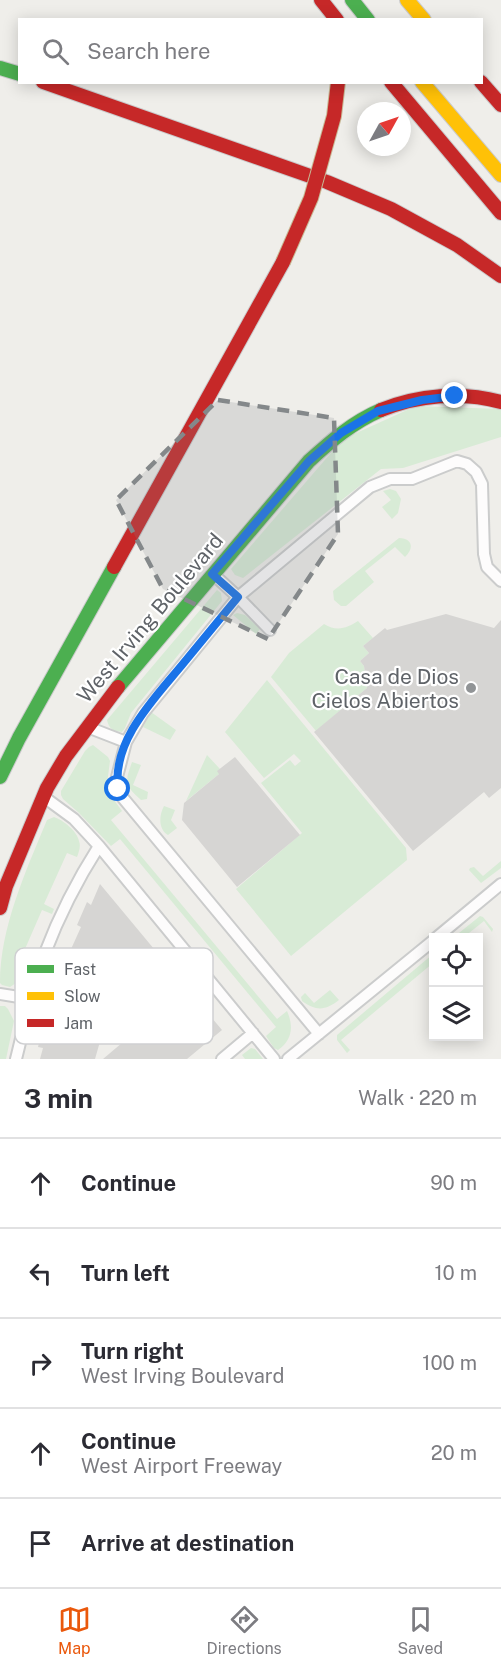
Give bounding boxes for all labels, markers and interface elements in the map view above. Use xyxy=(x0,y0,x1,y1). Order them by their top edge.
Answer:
search box xyxy=(18,18,483,84)
icon: search xyxy=(39,35,72,68)
text: Search here xyxy=(87,38,211,64)
north arrow xyxy=(357,102,411,156)
route end xyxy=(441,382,467,408)
street label: West Irving Boulevard xyxy=(72,528,228,708)
place label: Casa de Dios Cielos Abiertos xyxy=(311,664,459,713)
marker: Casa de Dios Cielos Abiertos xyxy=(464,681,478,695)
route start xyxy=(104,775,130,801)
map controls xyxy=(429,933,483,1041)
button: locate xyxy=(429,933,483,987)
legend xyxy=(15,948,213,1044)
text: Fast xyxy=(64,960,96,979)
text: Slow xyxy=(64,987,101,1006)
button: layers xyxy=(429,987,483,1041)
text: Jam xyxy=(64,1014,93,1033)
text: 3 min xyxy=(24,1083,93,1114)
text: Walk · 220 m xyxy=(358,1086,477,1110)
icon: ahead xyxy=(24,1167,57,1200)
text: Continue xyxy=(81,1170,176,1196)
text: 90 m xyxy=(430,1171,477,1195)
icon: left xyxy=(24,1257,57,1290)
text: Turn left xyxy=(81,1260,170,1286)
text: 10 m xyxy=(434,1261,477,1285)
text: Turn right xyxy=(81,1338,184,1364)
icon: right xyxy=(24,1347,57,1380)
text: 100 m xyxy=(422,1351,477,1375)
text: West Irving Boulevard xyxy=(81,1364,284,1388)
text: Continue xyxy=(81,1428,176,1454)
icon: ahead xyxy=(24,1437,57,1470)
text: 20 m xyxy=(431,1441,477,1465)
text: West Airport Freeway xyxy=(81,1454,282,1478)
icon: arrive xyxy=(24,1527,57,1560)
text: Arrive at destination xyxy=(81,1530,294,1556)
tab: Map xyxy=(58,1603,91,1658)
tab: Directions xyxy=(207,1603,282,1658)
tab: Saved xyxy=(397,1603,443,1658)

